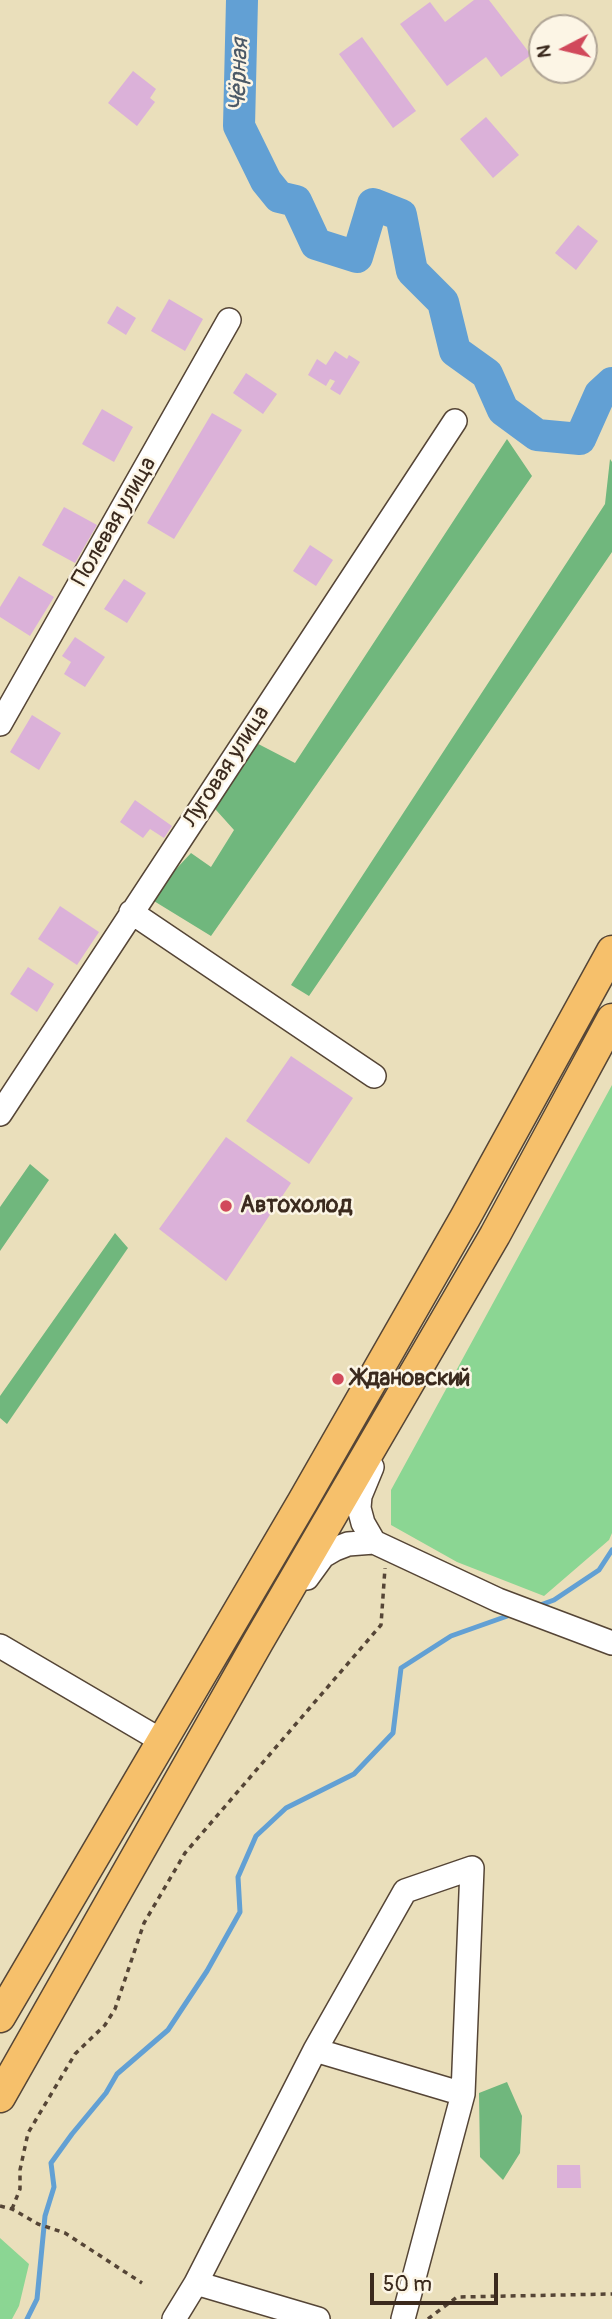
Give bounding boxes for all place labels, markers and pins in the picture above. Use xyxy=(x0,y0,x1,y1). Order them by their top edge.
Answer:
place label: Автохолод xyxy=(240,1192,352,1220)
marker: Автохолод xyxy=(218,1198,234,1214)
place label: Ждановский xyxy=(352,1365,470,1393)
marker: Ждановский xyxy=(330,1371,346,1387)

